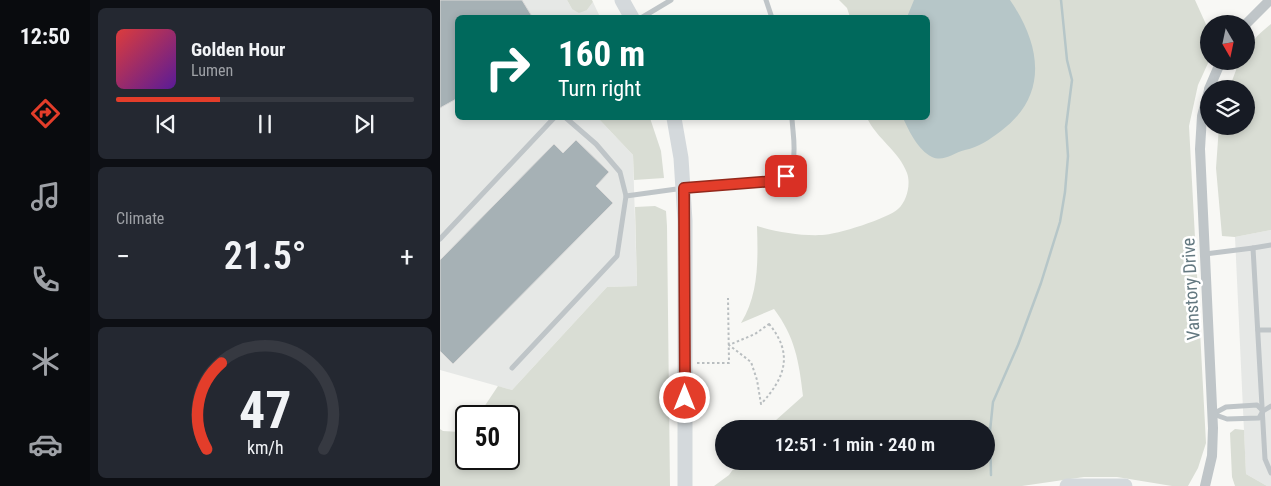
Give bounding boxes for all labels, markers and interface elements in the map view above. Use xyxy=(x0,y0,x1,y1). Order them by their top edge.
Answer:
north arrow xyxy=(1200,15,1255,70)
map controls xyxy=(1200,15,1255,135)
text: 12:50 xyxy=(20,24,70,49)
text: 160 m xyxy=(558,34,645,75)
icon: right xyxy=(475,35,540,100)
text: Golden Hour xyxy=(191,38,285,61)
text: Lumen xyxy=(191,61,233,80)
text: Turn right xyxy=(558,76,641,101)
button: layers xyxy=(1200,80,1255,135)
icon: directions xyxy=(28,96,63,131)
icon: previous xyxy=(152,110,180,138)
icon: pause xyxy=(251,110,279,138)
icon: next xyxy=(350,110,378,138)
pin xyxy=(765,155,807,197)
icon: arrive xyxy=(772,162,800,190)
icon: music xyxy=(28,179,63,214)
text: Climate xyxy=(116,209,164,228)
text: 21.5° xyxy=(224,234,306,278)
street label: Vanstory Drive xyxy=(1177,237,1204,341)
text: − xyxy=(116,240,130,273)
text: + xyxy=(400,240,414,273)
icon: phone xyxy=(28,262,63,297)
icon: climate xyxy=(28,344,63,379)
position arrow xyxy=(658,371,710,423)
text: 47 xyxy=(239,380,291,441)
speed limit sign: 50 xyxy=(455,405,520,470)
icon: car xyxy=(28,427,63,462)
text: 12:51 · 1 min · 240 m xyxy=(775,433,935,456)
text: km/h xyxy=(247,437,283,458)

